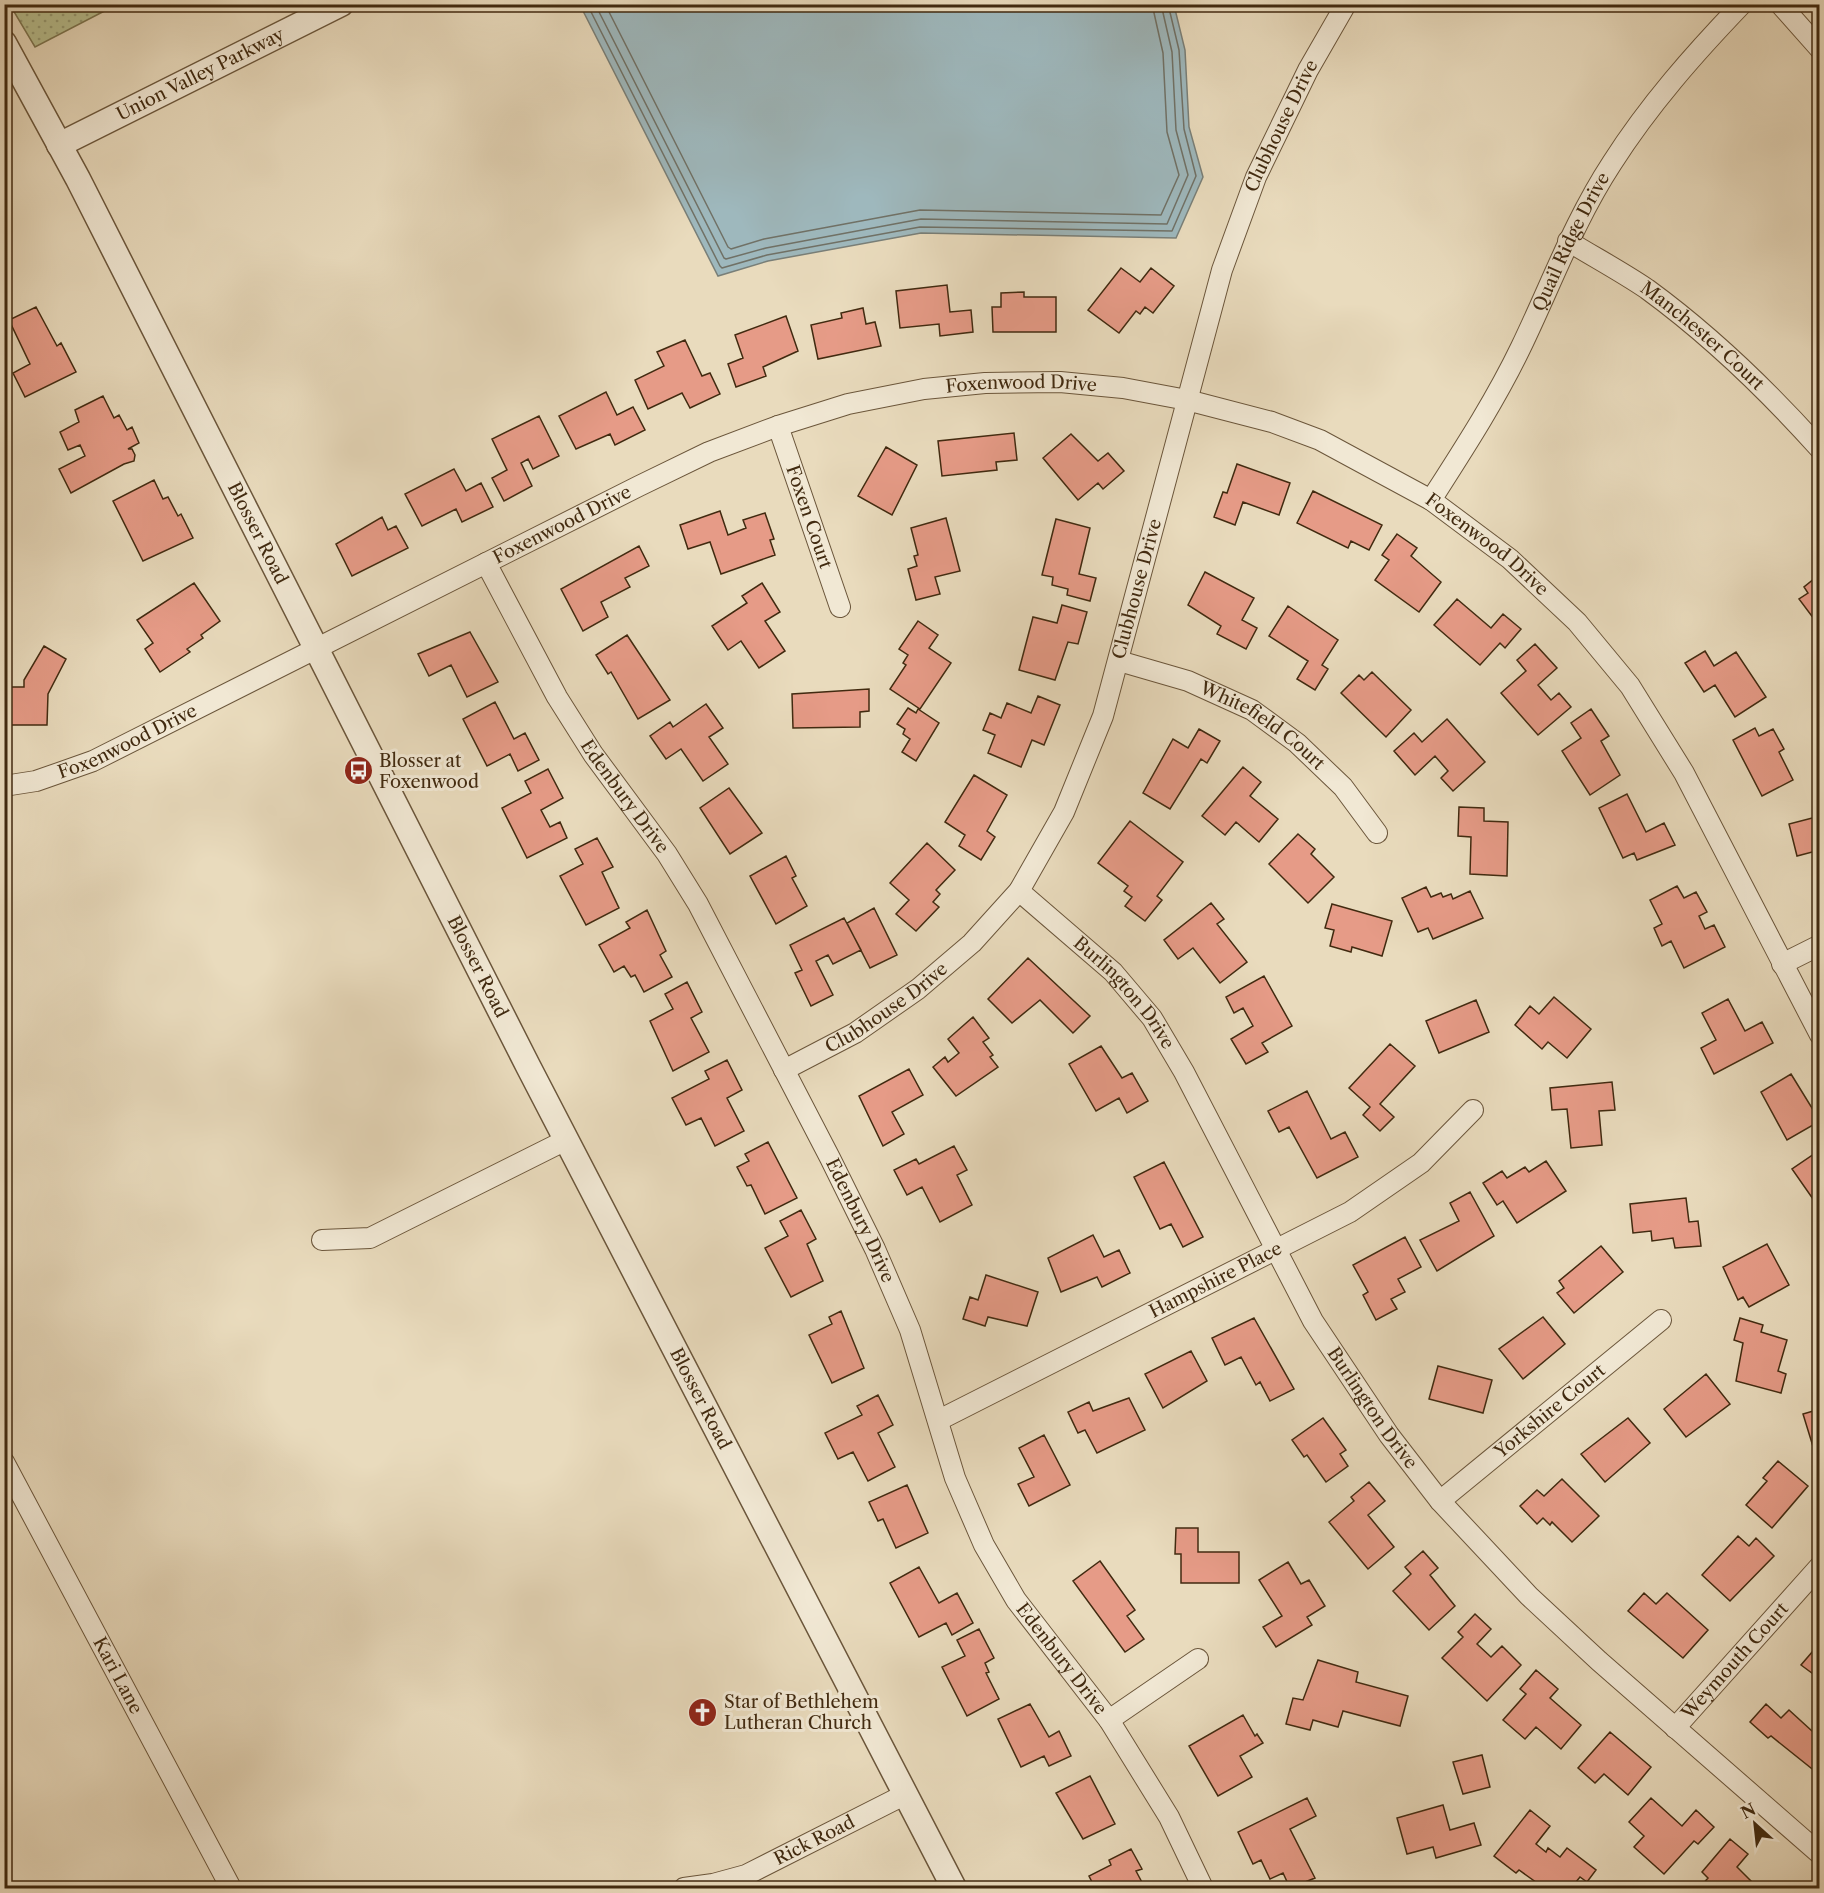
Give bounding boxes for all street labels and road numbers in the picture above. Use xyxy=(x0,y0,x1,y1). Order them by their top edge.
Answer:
street label: Union Valley Parkway xyxy=(113,23,289,125)
street label: Clubhouse Drive xyxy=(1240,56,1323,195)
street label: Quail Ridge Drive xyxy=(1528,168,1614,315)
street label: Manchester Court xyxy=(1636,277,1769,395)
street label: Foxenwood Drive xyxy=(944,371,1098,398)
street label: Foxen Court xyxy=(781,462,837,572)
street label: Blosser Road xyxy=(223,479,293,588)
street label: Foxenwood Drive xyxy=(489,481,635,569)
street label: Foxenwood Drive xyxy=(1421,489,1553,600)
street label: Clubhouse Drive xyxy=(1108,516,1166,661)
street label: Whitefield Court xyxy=(1195,676,1330,775)
street label: Foxenwood Drive xyxy=(55,699,201,783)
street label: Edenbury Drive xyxy=(576,736,674,858)
street label: Blosser Road xyxy=(443,912,513,1021)
street label: Burlington Drive xyxy=(1069,932,1179,1053)
street label: Clubhouse Drive xyxy=(821,958,952,1058)
street label: Edenbury Drive xyxy=(821,1155,899,1286)
street label: Hampshire Place xyxy=(1146,1237,1286,1323)
street label: Burlington Drive xyxy=(1323,1343,1422,1473)
street label: Blosser Road xyxy=(665,1344,736,1453)
street label: Yorkshire Court xyxy=(1489,1359,1610,1463)
street label: Weymouth Court xyxy=(1676,1598,1793,1725)
street label: Edenbury Drive xyxy=(1011,1599,1112,1719)
street label: Kari Lane xyxy=(88,1633,147,1718)
street label: Rick Road xyxy=(770,1811,858,1870)

